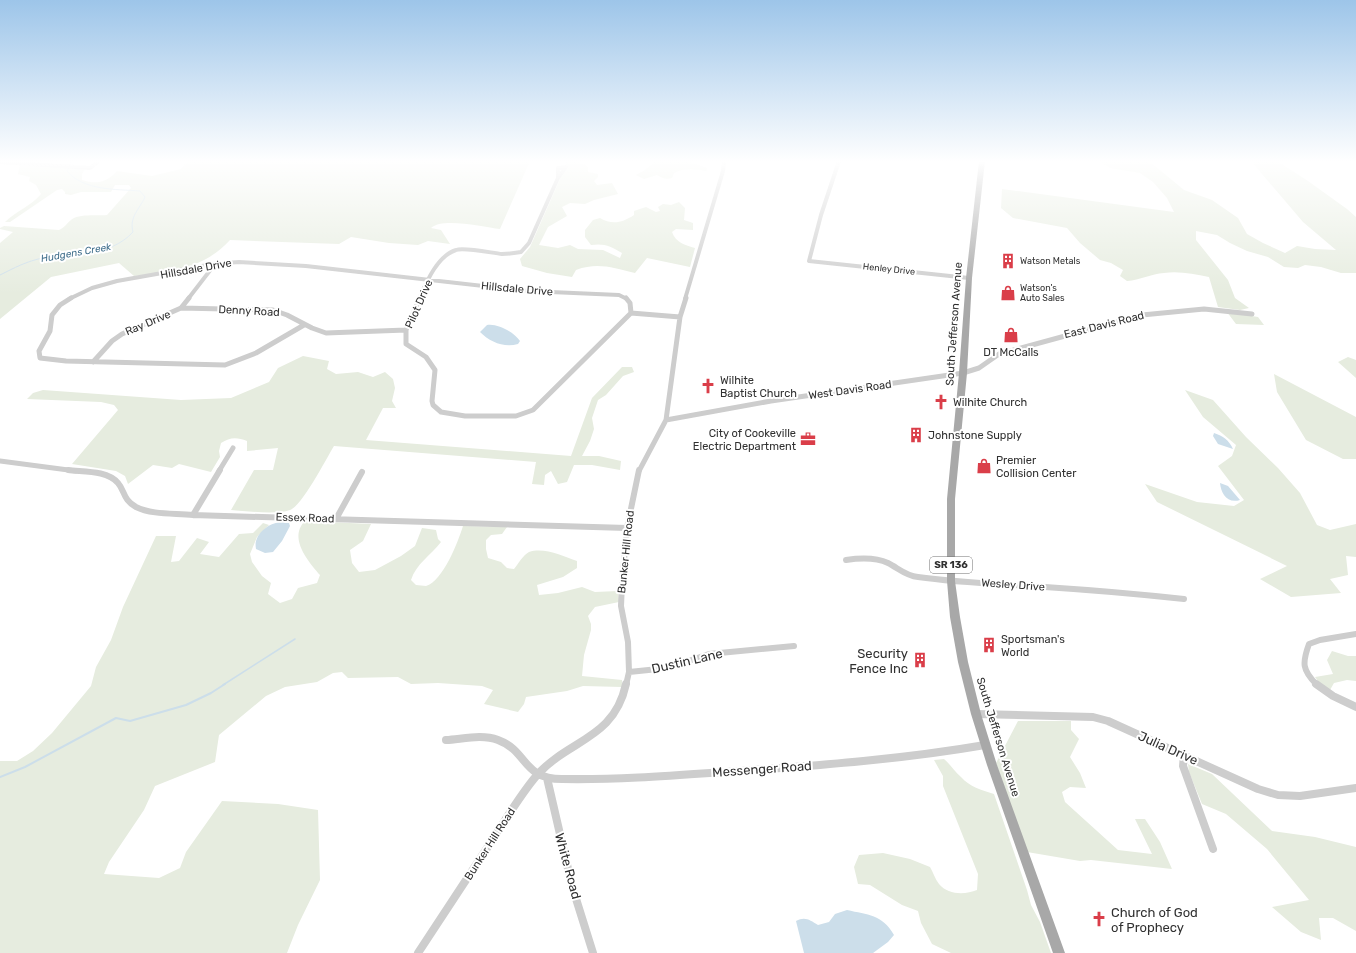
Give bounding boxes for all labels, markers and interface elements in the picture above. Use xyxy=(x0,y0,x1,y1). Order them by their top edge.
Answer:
water label: Hudgens Creek xyxy=(40,241,113,265)
building icon: Watson Metals xyxy=(999,252,1017,270)
street label: Hillsdale Drive xyxy=(159,256,233,282)
place label: Watson Metals xyxy=(1020,256,1081,266)
street label: Henley Drive xyxy=(862,261,916,277)
street label: South Jefferson Avenue xyxy=(943,262,965,386)
street label: Pilot Drive xyxy=(402,278,436,330)
street label: Hillsdale Drive xyxy=(481,279,553,299)
place label: Watson's Auto Sales xyxy=(1020,283,1065,303)
shop icon: Watson's Auto Sales xyxy=(999,284,1017,302)
street label: Denny Road xyxy=(218,303,280,319)
street label: Ray Drive xyxy=(123,308,173,338)
street label: East Davis Road xyxy=(1063,309,1145,341)
shop icon: DT McCalls xyxy=(1002,326,1020,344)
place label: DT McCalls xyxy=(983,346,1039,359)
place label: Wilhite Baptist Church xyxy=(720,374,797,400)
church icon: Wilhite Baptist Church xyxy=(699,377,717,395)
street label: West Davis Road xyxy=(807,378,893,402)
church icon: Wilhite Church xyxy=(932,393,950,411)
place label: Wilhite Church xyxy=(953,396,1027,409)
building icon: Johnstone Supply xyxy=(907,426,925,444)
place label: City of Cookeville Electric Department xyxy=(693,427,797,453)
place label: Johnstone Supply xyxy=(928,429,1022,442)
office icon: City of Cookeville Electric Department xyxy=(799,430,817,448)
place label: Premier Collision Center xyxy=(996,454,1077,480)
shop icon: Premier Collision Center xyxy=(975,457,993,475)
street label: Essex Road xyxy=(275,510,335,526)
street label: Bunker Hill Road xyxy=(615,510,637,594)
road number: SR 136 xyxy=(930,557,972,573)
street label: Wesley Drive xyxy=(981,576,1045,594)
place label: Sportsman's World xyxy=(1001,633,1065,659)
building icon: Sportsman's World xyxy=(980,636,998,654)
street label: Dustin Lane xyxy=(650,646,724,676)
place label: Security Fence Inc xyxy=(849,646,908,676)
building icon: Security Fence Inc xyxy=(911,651,929,669)
street label: South Jefferson Avenue xyxy=(974,676,1022,798)
street label: Julia Drive xyxy=(1136,728,1200,768)
street label: Messenger Road xyxy=(712,758,812,781)
street label: Bunker Hill Road xyxy=(462,805,518,883)
street label: White Road xyxy=(552,831,584,901)
place label: Church of God of Prophecy xyxy=(1111,905,1198,935)
church icon: Church of God of Prophecy xyxy=(1090,910,1108,928)

